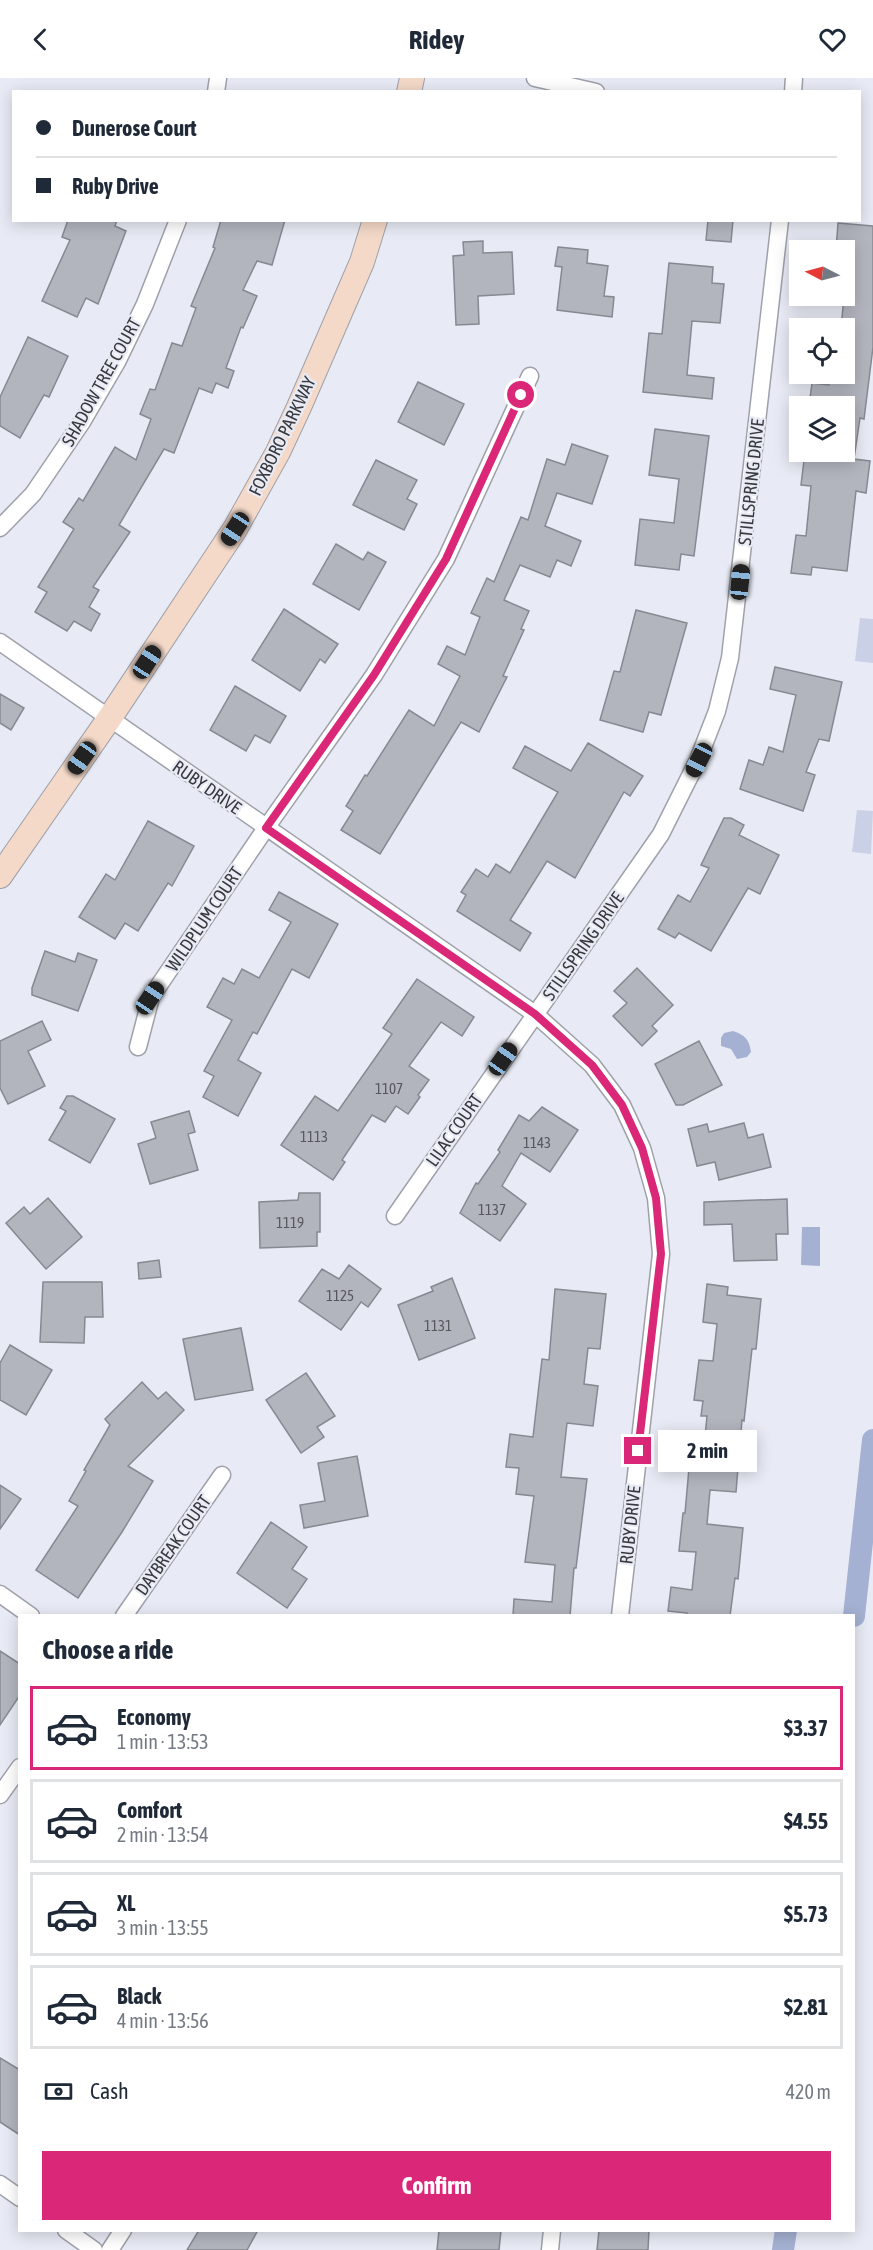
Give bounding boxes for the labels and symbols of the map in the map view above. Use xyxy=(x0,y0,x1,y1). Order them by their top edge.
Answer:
north arrow xyxy=(789,240,855,306)
street label: SHADOW TREE COURT xyxy=(57,314,145,450)
street label: FOXBORO PARKWAY xyxy=(244,373,320,499)
route start xyxy=(507,381,534,408)
street label: STILLSPRING DRIVE xyxy=(734,418,768,546)
car xyxy=(218,509,252,549)
car xyxy=(729,563,751,601)
car xyxy=(130,642,164,682)
car xyxy=(64,738,100,778)
car xyxy=(683,740,715,780)
street label: RUBY DRIVE xyxy=(169,756,246,818)
street label: WILDPLUM COURT xyxy=(161,863,247,975)
street label: STILLSPRING DRIVE xyxy=(538,888,628,1004)
car xyxy=(132,978,168,1018)
car xyxy=(485,1039,521,1079)
house number: 1107 xyxy=(375,1080,403,1097)
street label: LILAC COURT xyxy=(421,1090,487,1170)
house number: 1113 xyxy=(300,1128,328,1145)
house number: 1143 xyxy=(523,1134,551,1151)
house number: 1137 xyxy=(478,1201,506,1218)
house number: 1119 xyxy=(276,1214,304,1231)
house number: 1125 xyxy=(326,1287,354,1304)
house number: 1131 xyxy=(424,1317,452,1334)
callout: 2 min xyxy=(659,1430,758,1472)
route end xyxy=(624,1437,651,1464)
street label: RUBY DRIVE xyxy=(615,1484,645,1565)
street label: DAYBREAK COURT xyxy=(131,1491,215,1599)

